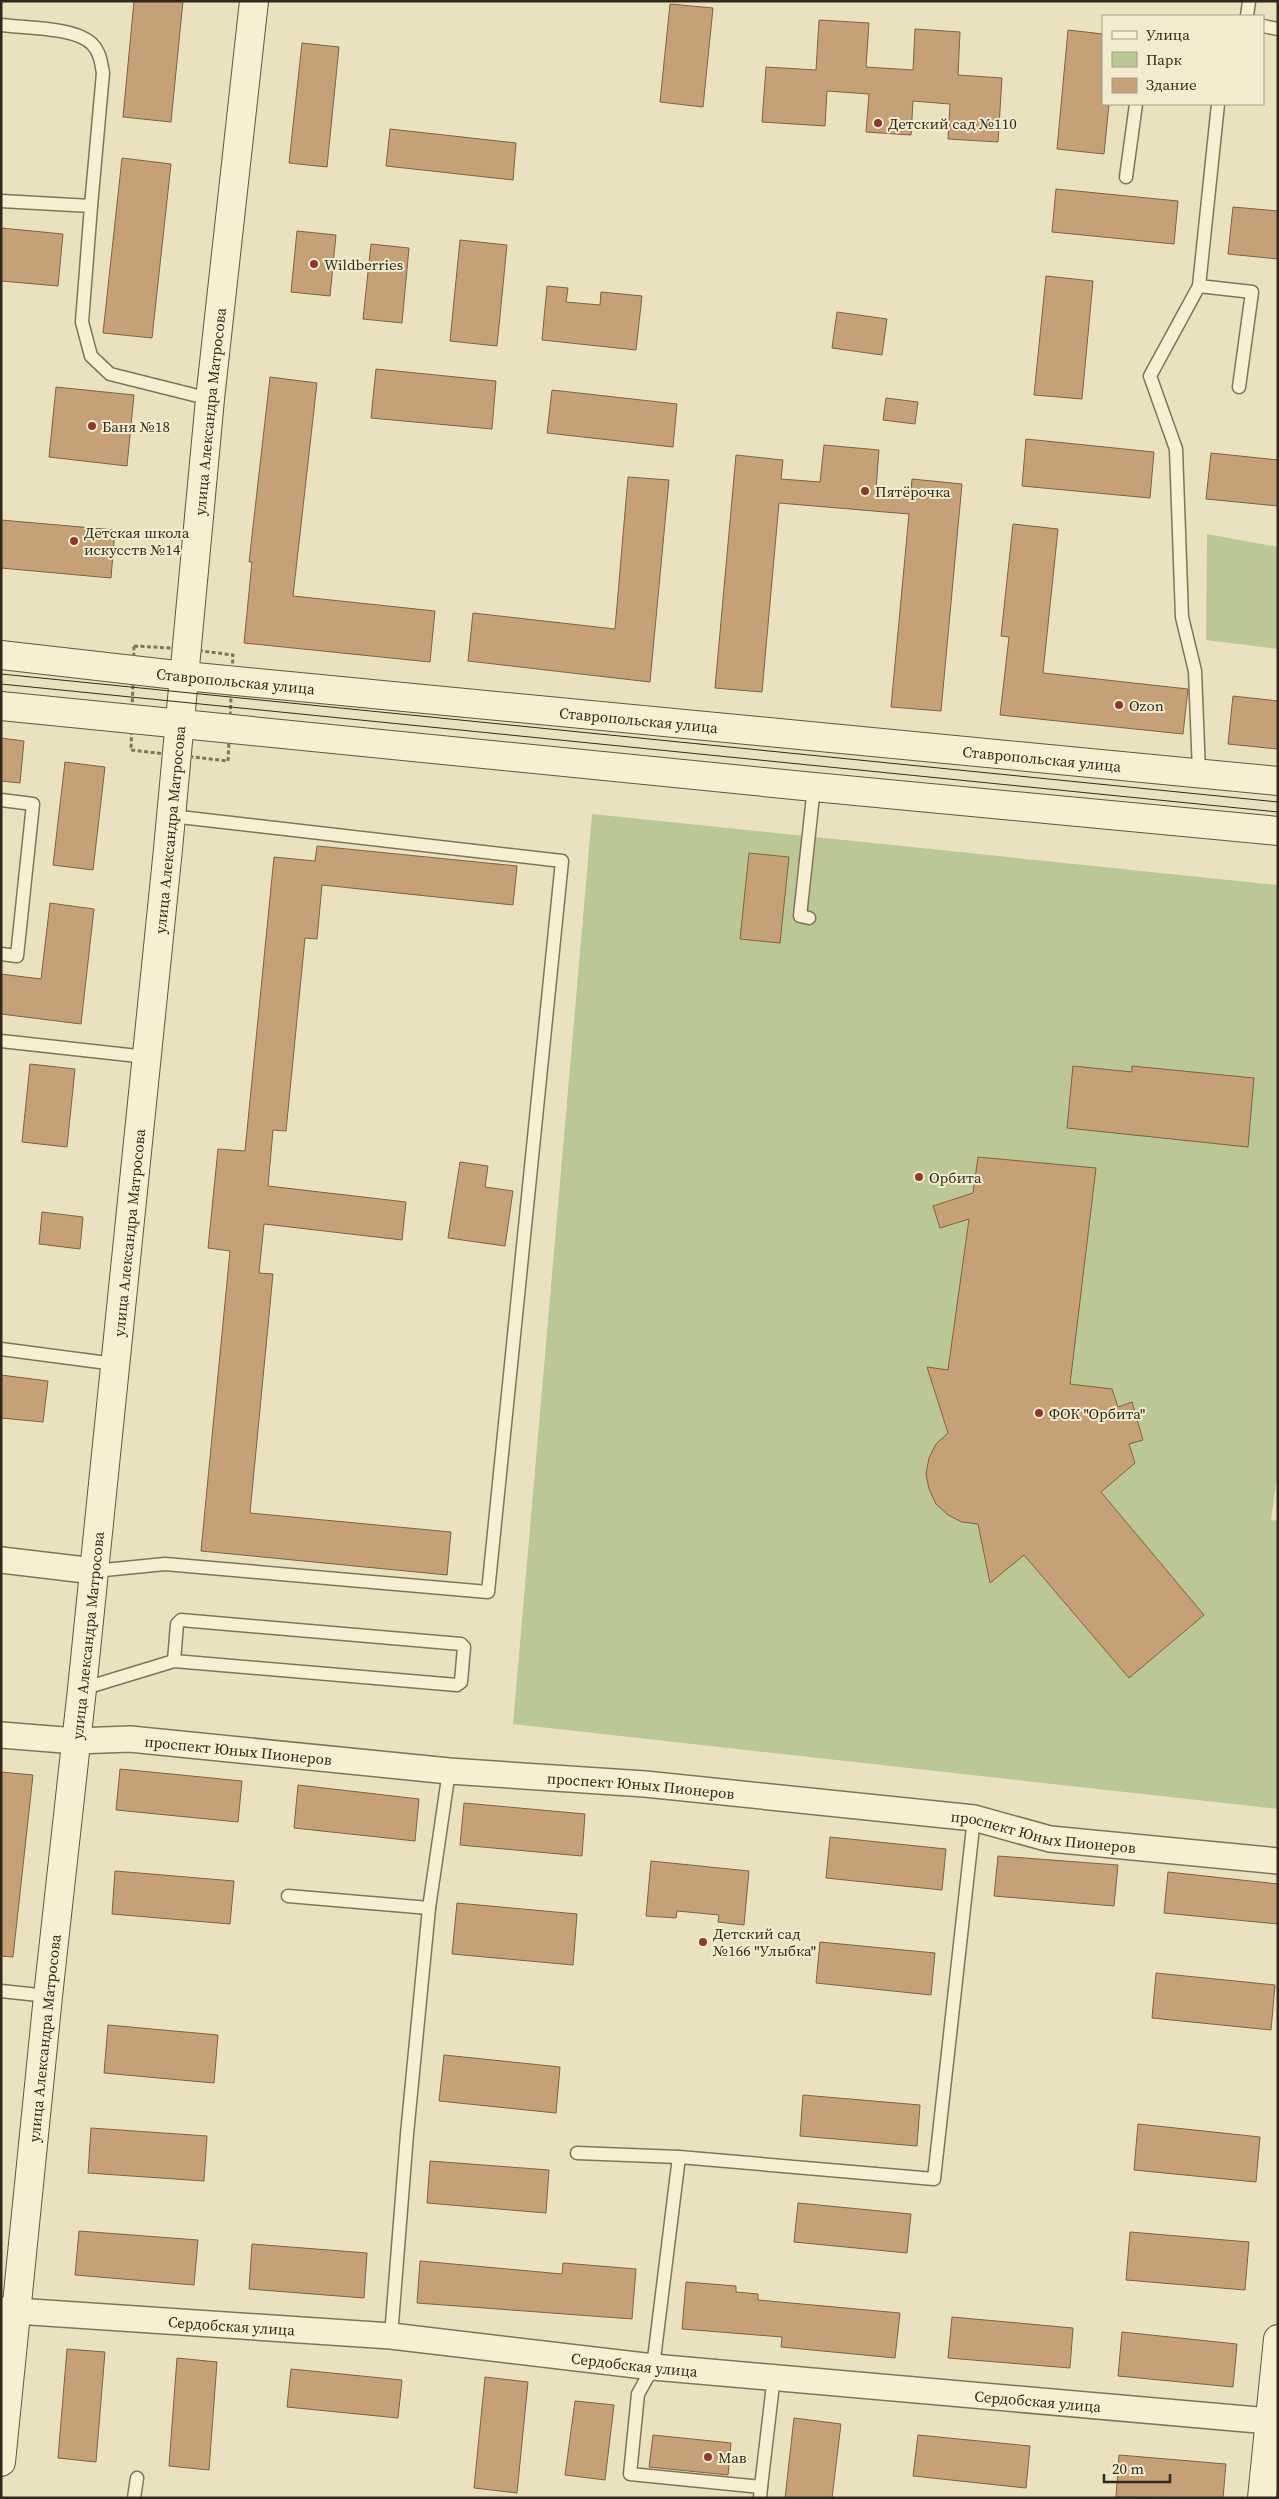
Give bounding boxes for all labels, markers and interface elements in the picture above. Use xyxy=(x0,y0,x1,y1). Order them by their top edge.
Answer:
legend xyxy=(1102,15,1264,105)
text: Улица xyxy=(1146,24,1190,45)
text: Парк xyxy=(1146,49,1182,70)
text: Здание xyxy=(1146,74,1197,95)
place label: Детский сад №110 xyxy=(888,113,1017,134)
marker: Детский сад №110 xyxy=(872,117,884,129)
place label: Wildberries xyxy=(324,254,403,275)
marker: Wildberries xyxy=(308,258,320,270)
street label: улица Александра Матросова xyxy=(189,306,231,516)
place label: Баня №18 xyxy=(102,416,170,437)
marker: Баня №18 xyxy=(86,420,98,432)
place label: Пятёрочка xyxy=(875,481,951,502)
marker: Пятёрочка xyxy=(859,485,871,497)
place label: Детская школа искусств №14 xyxy=(84,522,190,560)
marker: Детская школа искусств №14 xyxy=(68,535,80,547)
street label: Ставропольская улица xyxy=(155,662,316,699)
place label: Ozon xyxy=(1129,695,1164,716)
marker: Ozon xyxy=(1113,699,1125,711)
street label: Ставропольская улица xyxy=(558,702,719,738)
street label: улица Александра Матросова xyxy=(149,724,190,935)
street label: Ставропольская улица xyxy=(962,740,1123,776)
street label: улица Александра Матросова xyxy=(108,1127,150,1338)
place label: Орбита xyxy=(929,1167,982,1188)
marker: Орбита xyxy=(913,1171,925,1183)
place label: ФОК "Орбита" xyxy=(1049,1403,1145,1424)
marker: ФОК "Орбита" xyxy=(1033,1407,1045,1419)
street label: улица Александра Матросова xyxy=(66,1530,109,1741)
street label: проспект Юных Пионеров xyxy=(143,1730,333,1770)
street label: проспект Юных Пионеров xyxy=(546,1767,736,1804)
street label: проспект Юных Пионеров xyxy=(950,1805,1137,1858)
place label: Детский сад №166 "Улыбка" xyxy=(712,1923,816,1961)
street label: улица Александра Матросова xyxy=(23,1933,65,2143)
marker: Детский сад №166 "Улыбка" xyxy=(697,1936,709,1948)
street label: Сердобская улица xyxy=(167,2311,296,2340)
street label: Сердобская улица xyxy=(570,2347,699,2381)
street label: Сердобская улица xyxy=(974,2385,1102,2417)
place label: Мав xyxy=(718,2447,747,2468)
marker: Мав xyxy=(702,2451,714,2463)
scale bar xyxy=(1104,2452,1170,2484)
text: 20 m xyxy=(1112,2458,1144,2479)

